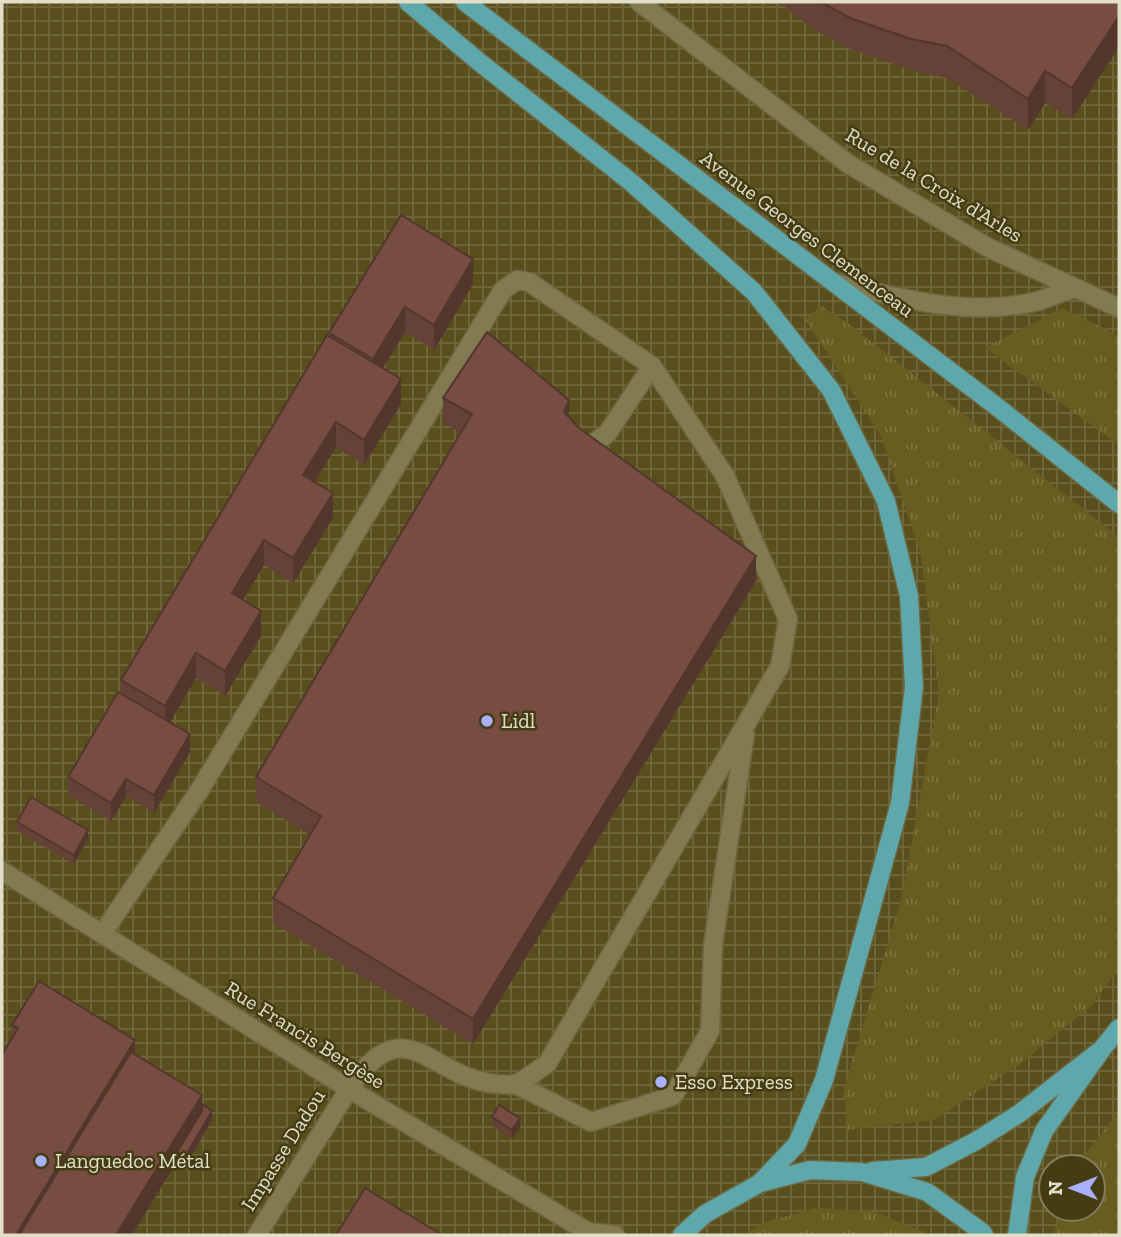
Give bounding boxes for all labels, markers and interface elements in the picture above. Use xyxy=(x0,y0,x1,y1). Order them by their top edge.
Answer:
street label: Rue de la Croix d'Arles xyxy=(841,122,1027,247)
street label: Avenue Georges Clemenceau xyxy=(695,145,919,322)
place label: Lidl xyxy=(501,708,536,733)
marker: Lidl xyxy=(479,713,495,729)
street label: Rue Francis Bergèse xyxy=(221,975,390,1094)
place label: Esso Express xyxy=(675,1069,793,1094)
marker: Esso Express xyxy=(653,1074,669,1090)
street label: Impasse Dadou xyxy=(235,1084,330,1215)
place label: Languedoc Métal xyxy=(55,1148,210,1173)
marker: Languedoc Métal xyxy=(33,1153,49,1169)
north arrow xyxy=(1037,1153,1107,1223)
text: N xyxy=(1044,1181,1067,1195)

